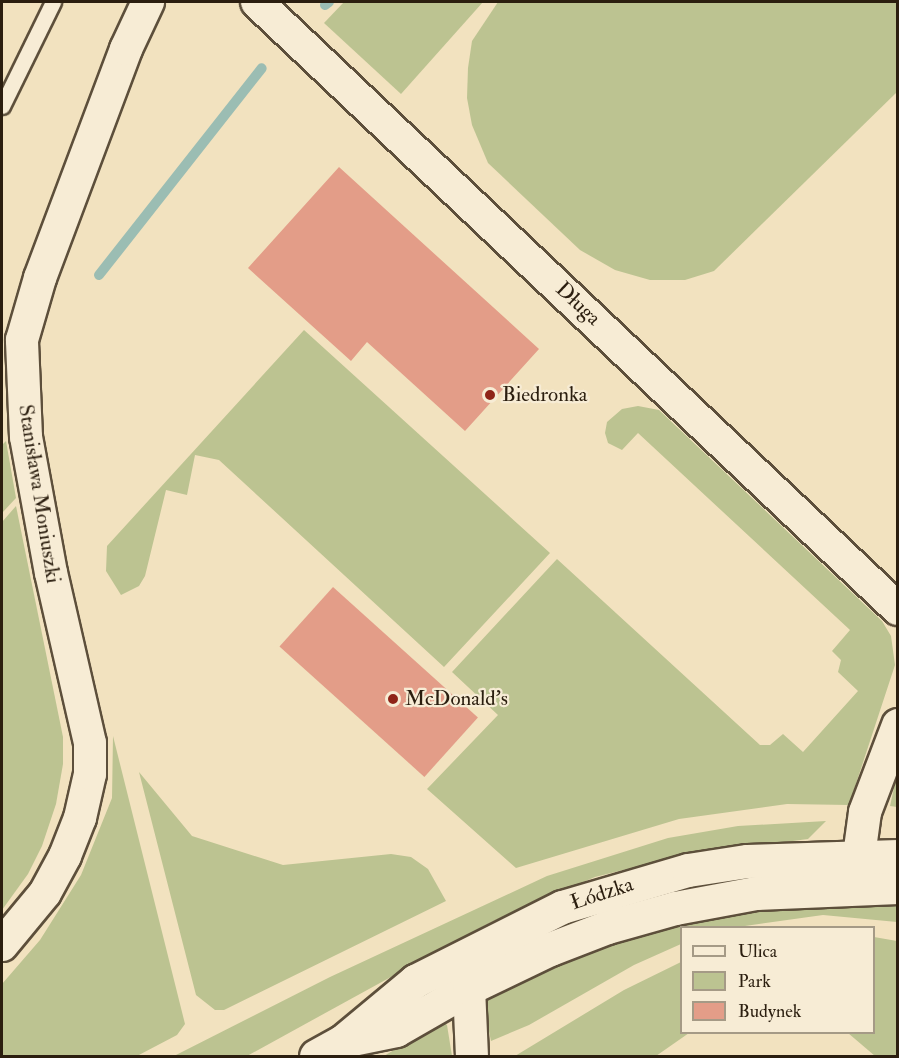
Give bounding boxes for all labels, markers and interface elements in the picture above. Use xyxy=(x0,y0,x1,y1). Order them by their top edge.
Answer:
street label: Długa xyxy=(550,277,606,331)
place label: Biedronka xyxy=(502,382,587,408)
marker: Biedronka xyxy=(483,388,497,402)
street label: Stanisława Moniuszki xyxy=(12,403,66,585)
place label: McDonald's xyxy=(405,686,508,712)
marker: McDonald's xyxy=(386,692,400,706)
street label: Łódzka xyxy=(567,872,637,916)
legend xyxy=(680,926,875,1034)
text: Ulica xyxy=(738,940,777,963)
text: Park xyxy=(738,970,771,993)
text: Budynek xyxy=(738,1000,801,1023)

